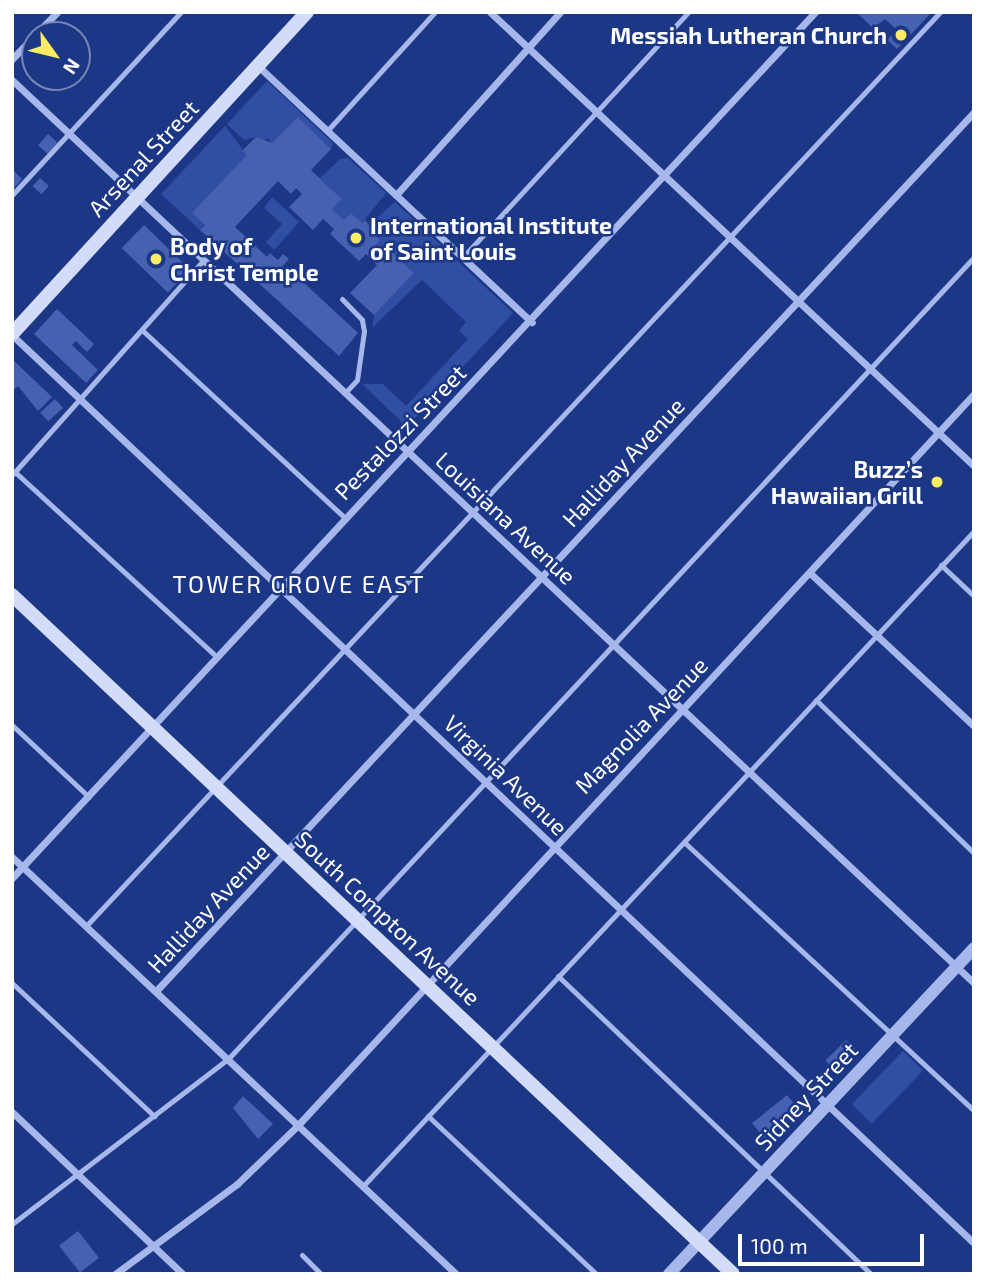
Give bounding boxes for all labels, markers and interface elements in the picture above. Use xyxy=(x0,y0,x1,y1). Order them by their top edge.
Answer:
north arrow xyxy=(21,21,91,91)
place label: Messiah Lutheran Church xyxy=(610,21,887,49)
marker: Messiah Lutheran Church xyxy=(893,27,909,43)
text: N xyxy=(59,55,86,79)
street label: Arsenal Street xyxy=(82,94,204,222)
place label: International Institute of Saint Louis xyxy=(370,211,612,265)
marker: International Institute of Saint Louis xyxy=(348,230,364,246)
place label: Body of Christ Temple xyxy=(170,232,319,286)
marker: Body of Christ Temple xyxy=(148,251,164,267)
street label: Pestalozzi Street xyxy=(329,359,471,505)
street label: Halliday Avenue xyxy=(556,391,690,533)
street label: Louisiana Avenue xyxy=(430,446,582,590)
place label: Buzz’s Hawaiian Grill xyxy=(771,455,923,509)
marker: Buzz’s Hawaiian Grill xyxy=(929,474,945,490)
district label: TOWER GROVE EAST xyxy=(175,570,423,598)
street label: Magnolia Avenue xyxy=(569,651,713,799)
street label: Virginia Avenue xyxy=(438,709,574,841)
street label: South Compton Avenue xyxy=(290,825,486,1011)
street label: Halliday Avenue xyxy=(141,837,275,979)
street label: Sidney Street xyxy=(749,1036,863,1156)
scale bar xyxy=(741,1220,926,1264)
text: 100 m xyxy=(751,1233,808,1258)

